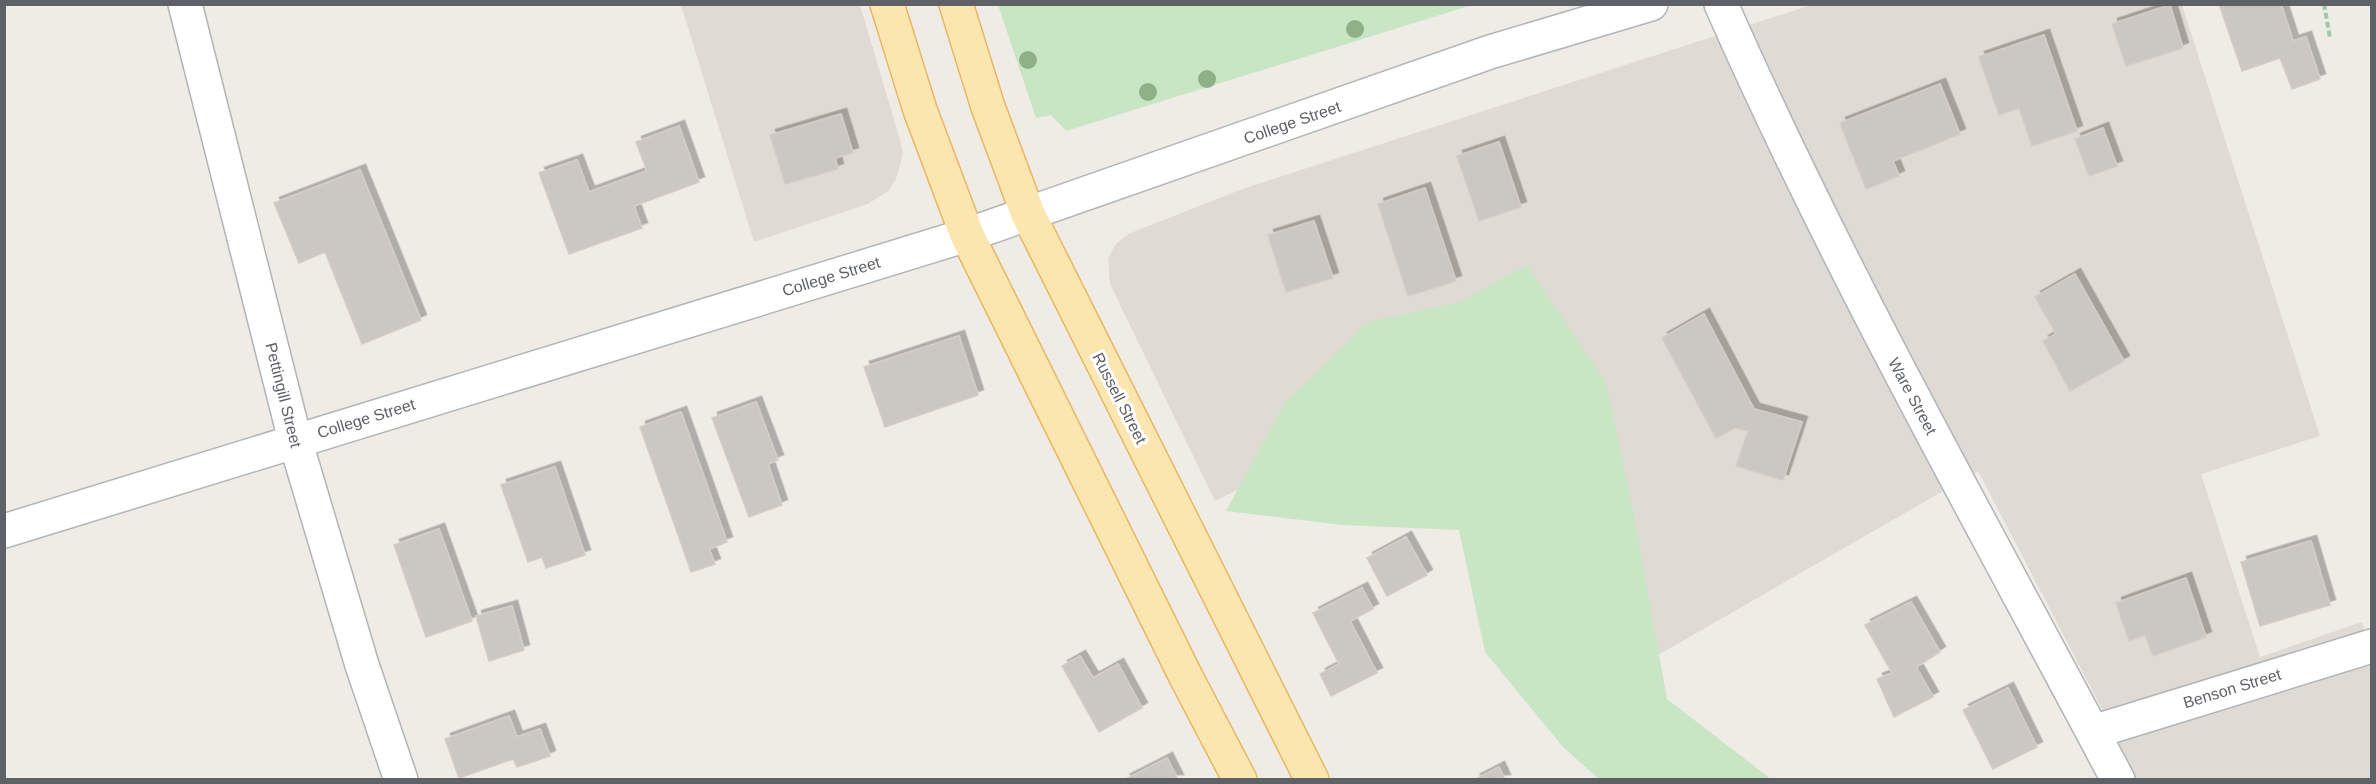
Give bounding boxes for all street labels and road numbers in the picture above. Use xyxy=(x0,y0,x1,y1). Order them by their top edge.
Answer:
street label: College Street xyxy=(1241,98,1343,147)
street label: College Street xyxy=(780,253,883,299)
street label: Pettingill Street xyxy=(262,341,305,450)
street label: Russell Street xyxy=(1089,350,1150,447)
street label: Ware Street xyxy=(1885,355,1940,438)
street label: College Street xyxy=(315,395,418,441)
street label: Benson Street xyxy=(2181,665,2284,711)

